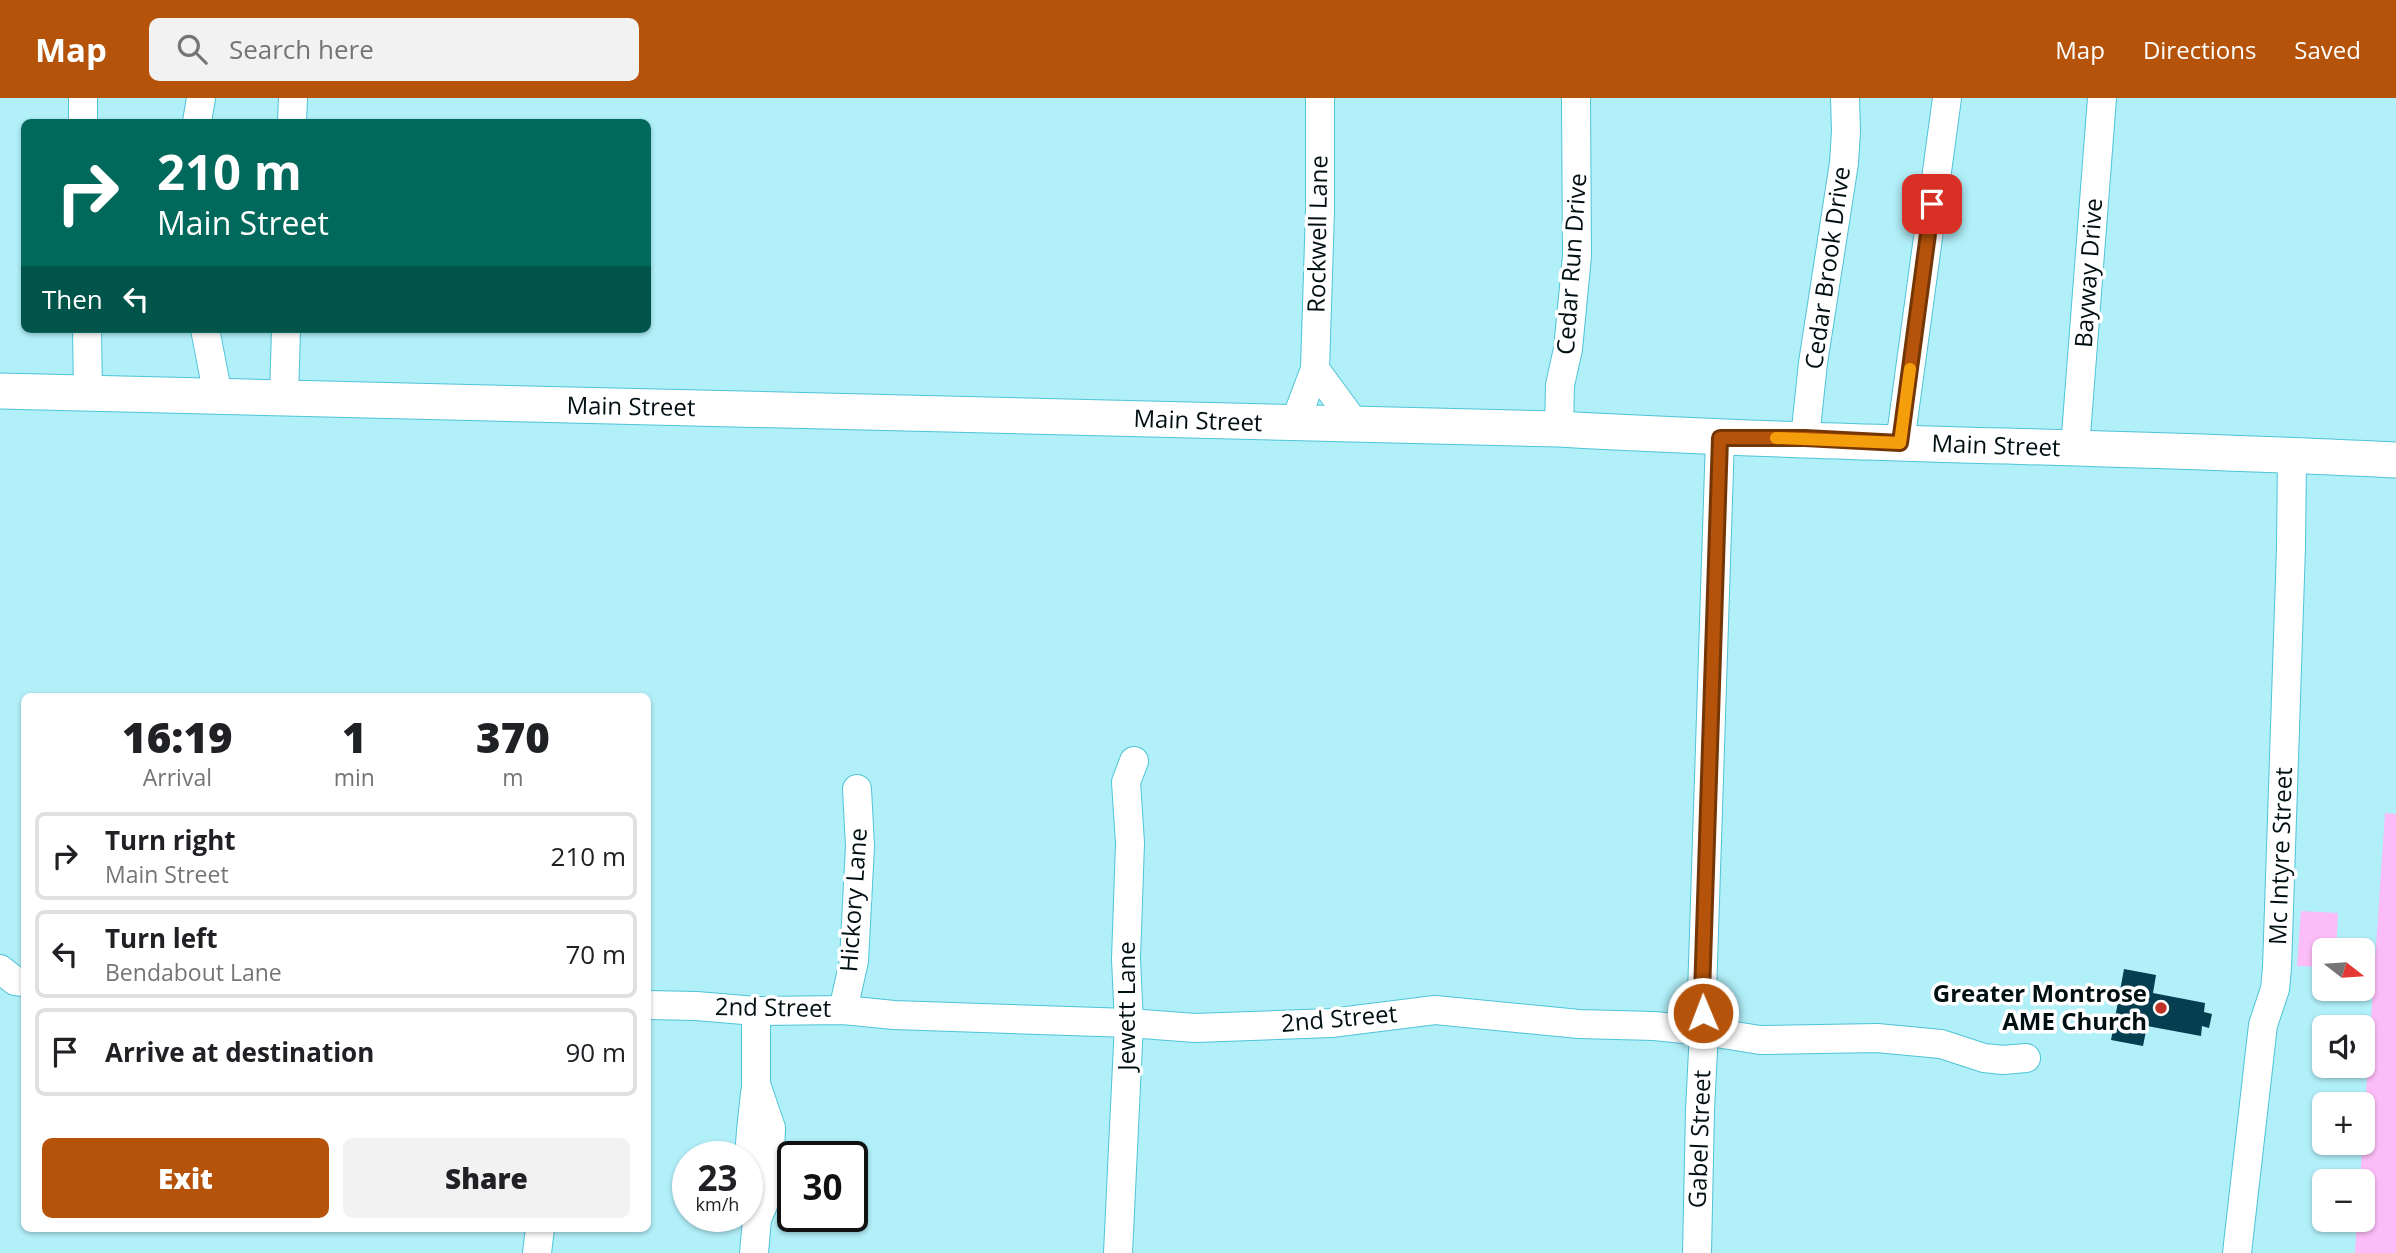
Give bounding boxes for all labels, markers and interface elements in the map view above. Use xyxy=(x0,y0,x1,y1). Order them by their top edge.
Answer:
search box xyxy=(149,18,639,81)
text: Map xyxy=(35,27,107,72)
icon: search xyxy=(173,30,211,68)
text: Search here xyxy=(229,31,374,67)
text: Map xyxy=(2055,33,2105,66)
text: Directions xyxy=(2143,33,2256,66)
text: Saved xyxy=(2294,33,2361,66)
text: 210 m xyxy=(157,138,302,204)
icon: right xyxy=(42,147,133,238)
street label: Rockwell Lane xyxy=(1299,155,1334,313)
street label: Cedar Brook Drive xyxy=(1796,164,1857,371)
street label: Cedar Run Drive xyxy=(1548,172,1593,356)
pin xyxy=(1902,174,1962,234)
icon: arrive xyxy=(1913,185,1951,223)
street label: Bayway Drive xyxy=(2066,197,2109,349)
text: Main Street xyxy=(157,201,329,244)
icon: left xyxy=(117,280,155,318)
text: Then xyxy=(42,281,103,317)
street label: Main Street xyxy=(566,388,696,423)
street label: Main Street xyxy=(1133,401,1263,438)
street label: Main Street xyxy=(1931,426,2061,463)
text: 16:19 xyxy=(122,708,233,765)
text: 1 xyxy=(342,708,367,765)
text: 370 xyxy=(476,708,550,765)
text: Arrival xyxy=(143,761,212,793)
text: min xyxy=(334,761,375,793)
text: m xyxy=(502,761,524,793)
street label: Mc Intyre Street xyxy=(2260,766,2299,945)
text: Turn right xyxy=(105,822,236,858)
street label: Hickory Lane xyxy=(831,827,874,973)
icon: right xyxy=(46,837,84,875)
text: 210 m xyxy=(551,838,626,874)
text: Main Street xyxy=(105,858,229,890)
text: Turn left xyxy=(105,920,217,956)
icon: left xyxy=(46,935,84,973)
text: 70 m xyxy=(565,936,626,972)
north arrow xyxy=(2312,938,2375,1001)
map controls xyxy=(2312,938,2375,1232)
street label: Jewett Lane xyxy=(1109,941,1142,1073)
text: Bendabout Lane xyxy=(105,956,282,988)
position arrow xyxy=(1666,976,1740,1050)
place label: Greater Montrose AME Church xyxy=(1933,976,2147,1037)
street label: 2nd Street xyxy=(715,989,832,1024)
street label: 2nd Street xyxy=(1279,996,1398,1039)
marker: Greater Montrose AME Church xyxy=(2153,1000,2169,1016)
button: sound xyxy=(2312,1015,2375,1078)
icon: arrive xyxy=(46,1033,84,1071)
text: Arrive at destination xyxy=(105,1034,374,1070)
text: 90 m xyxy=(565,1034,626,1070)
street label: Gabel Street xyxy=(1680,1069,1717,1209)
button: + xyxy=(2312,1092,2375,1155)
button: Exit xyxy=(42,1138,329,1218)
button: Share xyxy=(343,1138,630,1218)
speed limit sign: 30 xyxy=(777,1141,868,1232)
text: 23 xyxy=(697,1154,738,1201)
button: − xyxy=(2312,1169,2375,1232)
text: km/h xyxy=(696,1192,739,1216)

